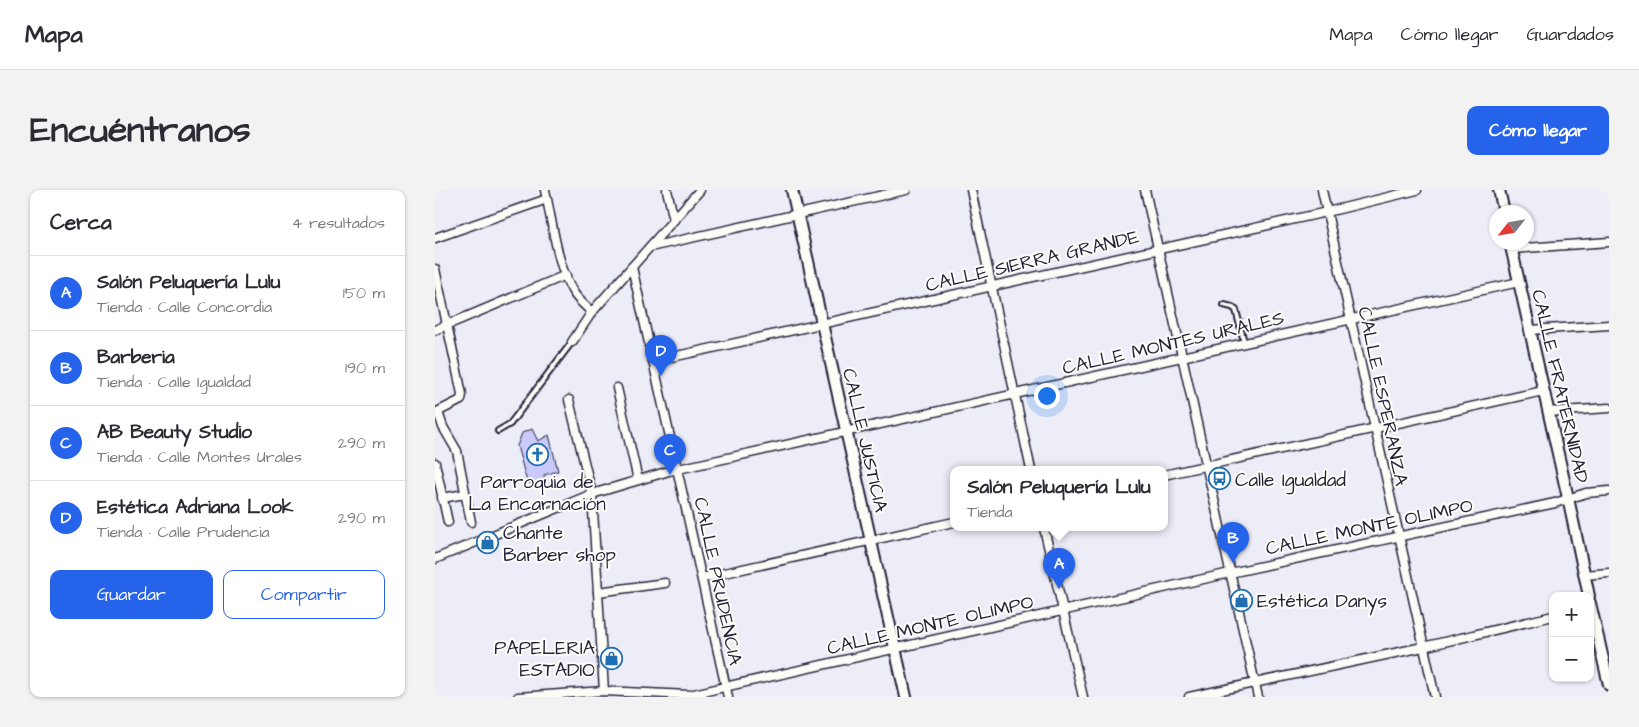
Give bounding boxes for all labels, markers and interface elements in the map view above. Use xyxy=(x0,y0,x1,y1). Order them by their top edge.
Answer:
text: Mapa xyxy=(25,18,83,52)
text: Mapa xyxy=(1329,22,1373,47)
text: Cómo llegar xyxy=(1401,22,1499,47)
text: Guardados xyxy=(1527,22,1614,47)
text: Encuéntranos xyxy=(30,106,251,155)
button: Cómo llegar xyxy=(1467,106,1609,155)
north arrow xyxy=(1489,205,1534,250)
text: Cerca xyxy=(50,208,112,237)
text: 4 resultados xyxy=(292,212,385,234)
street label: CALLE SIERRA GRANDE xyxy=(923,224,1142,299)
text: Salón Peluquería Lulu xyxy=(97,269,280,296)
text: A xyxy=(61,282,71,304)
text: 150 m xyxy=(343,282,385,304)
street label: CALLE FRATERNIDAD xyxy=(1524,287,1595,486)
text: Tienda · Calle Concordia xyxy=(97,296,272,318)
street label: CALLE ESPERANZA xyxy=(1350,304,1415,488)
street label: CALLE MONTES URALES xyxy=(1060,305,1287,382)
pin: D xyxy=(645,335,677,376)
text: Barberia xyxy=(97,344,175,371)
text: B xyxy=(60,357,72,379)
text: 190 m xyxy=(345,357,385,379)
street label: CALLE JUSTICIA xyxy=(835,366,894,515)
text: Tienda · Calle Igualdad xyxy=(97,371,251,393)
your location xyxy=(1034,383,1060,409)
text: AB Beauty Studio xyxy=(97,419,252,446)
text: C xyxy=(60,432,72,454)
text: 290 m xyxy=(338,432,385,454)
pin: C xyxy=(654,434,686,475)
church icon: Parroquia de La Encarnación xyxy=(525,443,549,467)
text: Tienda · Calle Montes Urales xyxy=(97,446,302,468)
popup xyxy=(950,466,1168,531)
bus stop icon: Calle Igualdad xyxy=(1207,467,1231,491)
place label: Calle Igualdad xyxy=(1235,467,1346,495)
place label: Parroquia de La Encarnación xyxy=(468,469,606,518)
text: Salón Peluquería Lulu xyxy=(967,474,1151,501)
street label: CALLE MONTE OLIMPO xyxy=(1263,492,1476,563)
text: Estética Adriana Look xyxy=(97,494,294,521)
street label: CALLE PRUDENCIA xyxy=(687,495,749,668)
text: Tienda xyxy=(967,501,1013,523)
text: D xyxy=(61,507,71,529)
text: 290 m xyxy=(338,507,385,529)
place label: Chante Barber shop xyxy=(503,520,616,569)
text: Tienda · Calle Prudencia xyxy=(97,521,270,543)
pin: B xyxy=(1217,522,1249,563)
shop icon: Chante Barber shop xyxy=(475,531,499,555)
pin: A xyxy=(1043,548,1075,589)
button: Guardar xyxy=(50,570,213,619)
button: Compartir xyxy=(223,570,385,619)
street label: CALLE MONTE OLIMPO xyxy=(824,588,1037,662)
shop icon: Estética Danys xyxy=(1229,588,1253,612)
place label: Estética Danys xyxy=(1257,588,1387,616)
map controls xyxy=(1549,592,1594,682)
button: + xyxy=(1549,592,1594,637)
place label: PAPELERIA ESTADIO xyxy=(494,635,595,684)
button: − xyxy=(1549,637,1594,682)
shop icon: PAPELERIA ESTADIO xyxy=(599,646,623,670)

